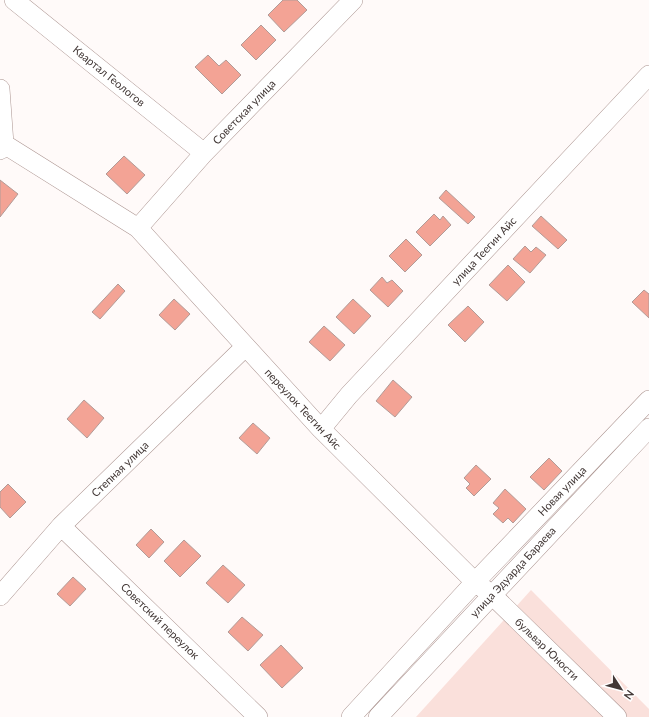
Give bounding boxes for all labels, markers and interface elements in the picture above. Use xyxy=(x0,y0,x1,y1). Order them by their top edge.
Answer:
street label: Квартал Геологов xyxy=(71,43,148,109)
street label: Советская улица xyxy=(210,77,278,147)
street label: улица Теегин Айс xyxy=(449,214,519,287)
street label: переулок Теегин Айс xyxy=(263,366,344,452)
street label: Степная улица xyxy=(88,438,151,499)
street label: Новая улица xyxy=(535,463,588,518)
street label: улица Эдуарда Бараева xyxy=(467,524,558,620)
street label: Советский переулок xyxy=(119,580,202,662)
street label: бульвар Юности xyxy=(513,615,582,682)
north arrow xyxy=(601,669,641,709)
text: N xyxy=(622,688,637,702)

